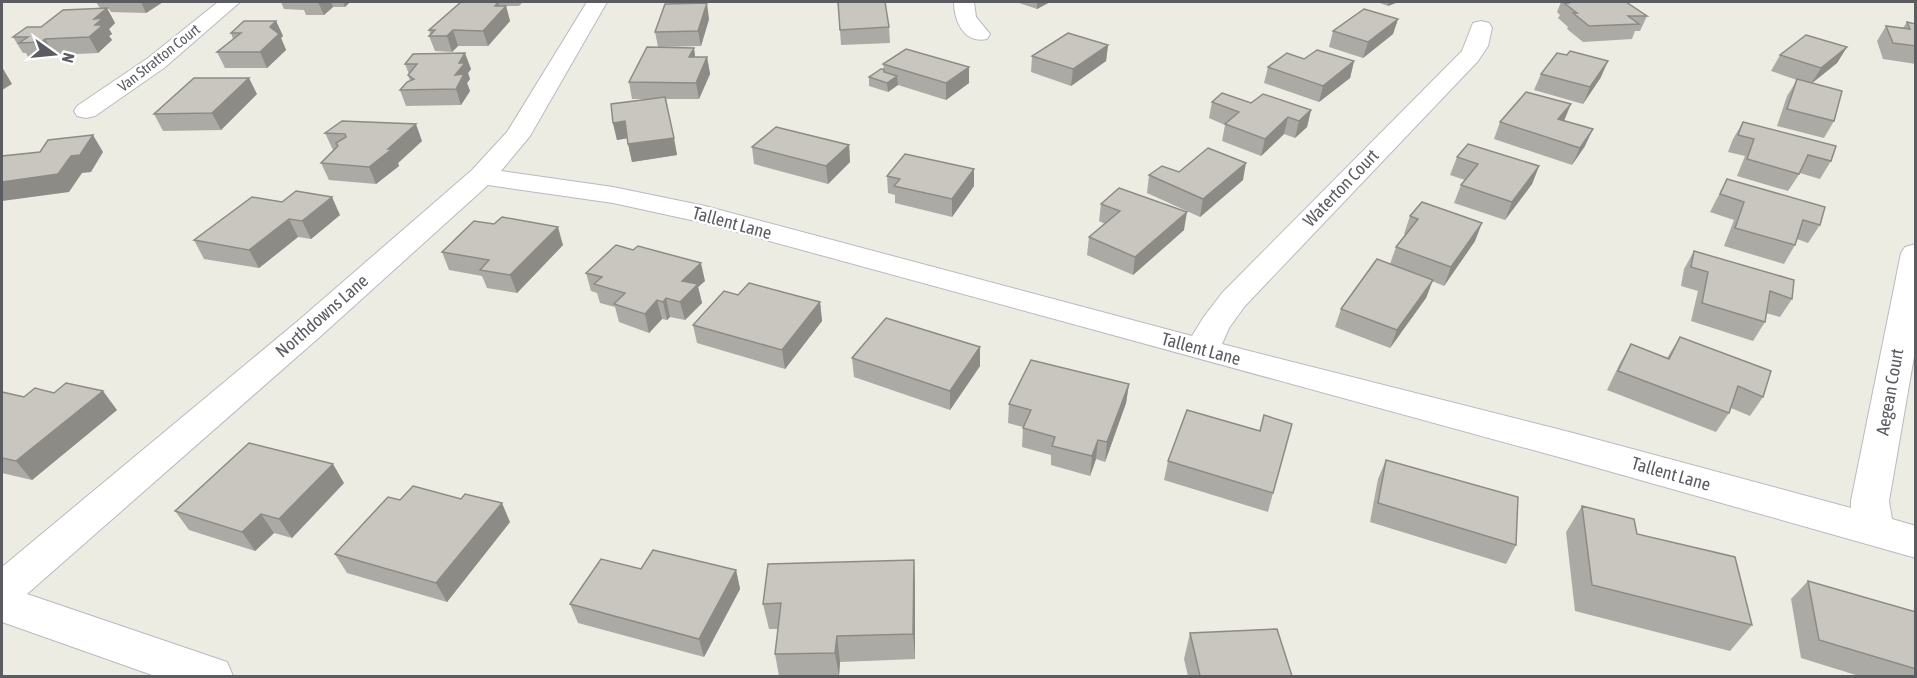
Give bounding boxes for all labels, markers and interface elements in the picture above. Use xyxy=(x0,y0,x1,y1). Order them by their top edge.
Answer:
street label: Van Stratton Court xyxy=(114,20,203,95)
north arrow xyxy=(24,24,84,84)
text: N xyxy=(59,51,78,65)
street label: Waterton Court xyxy=(1299,145,1383,231)
street label: Tallent Lane xyxy=(690,202,774,243)
street label: Northdowns Lane xyxy=(271,270,372,361)
street label: Tallent Lane xyxy=(1159,328,1243,369)
street label: Aegean Court xyxy=(1872,347,1907,437)
street label: Tallent Lane xyxy=(1629,452,1713,495)

